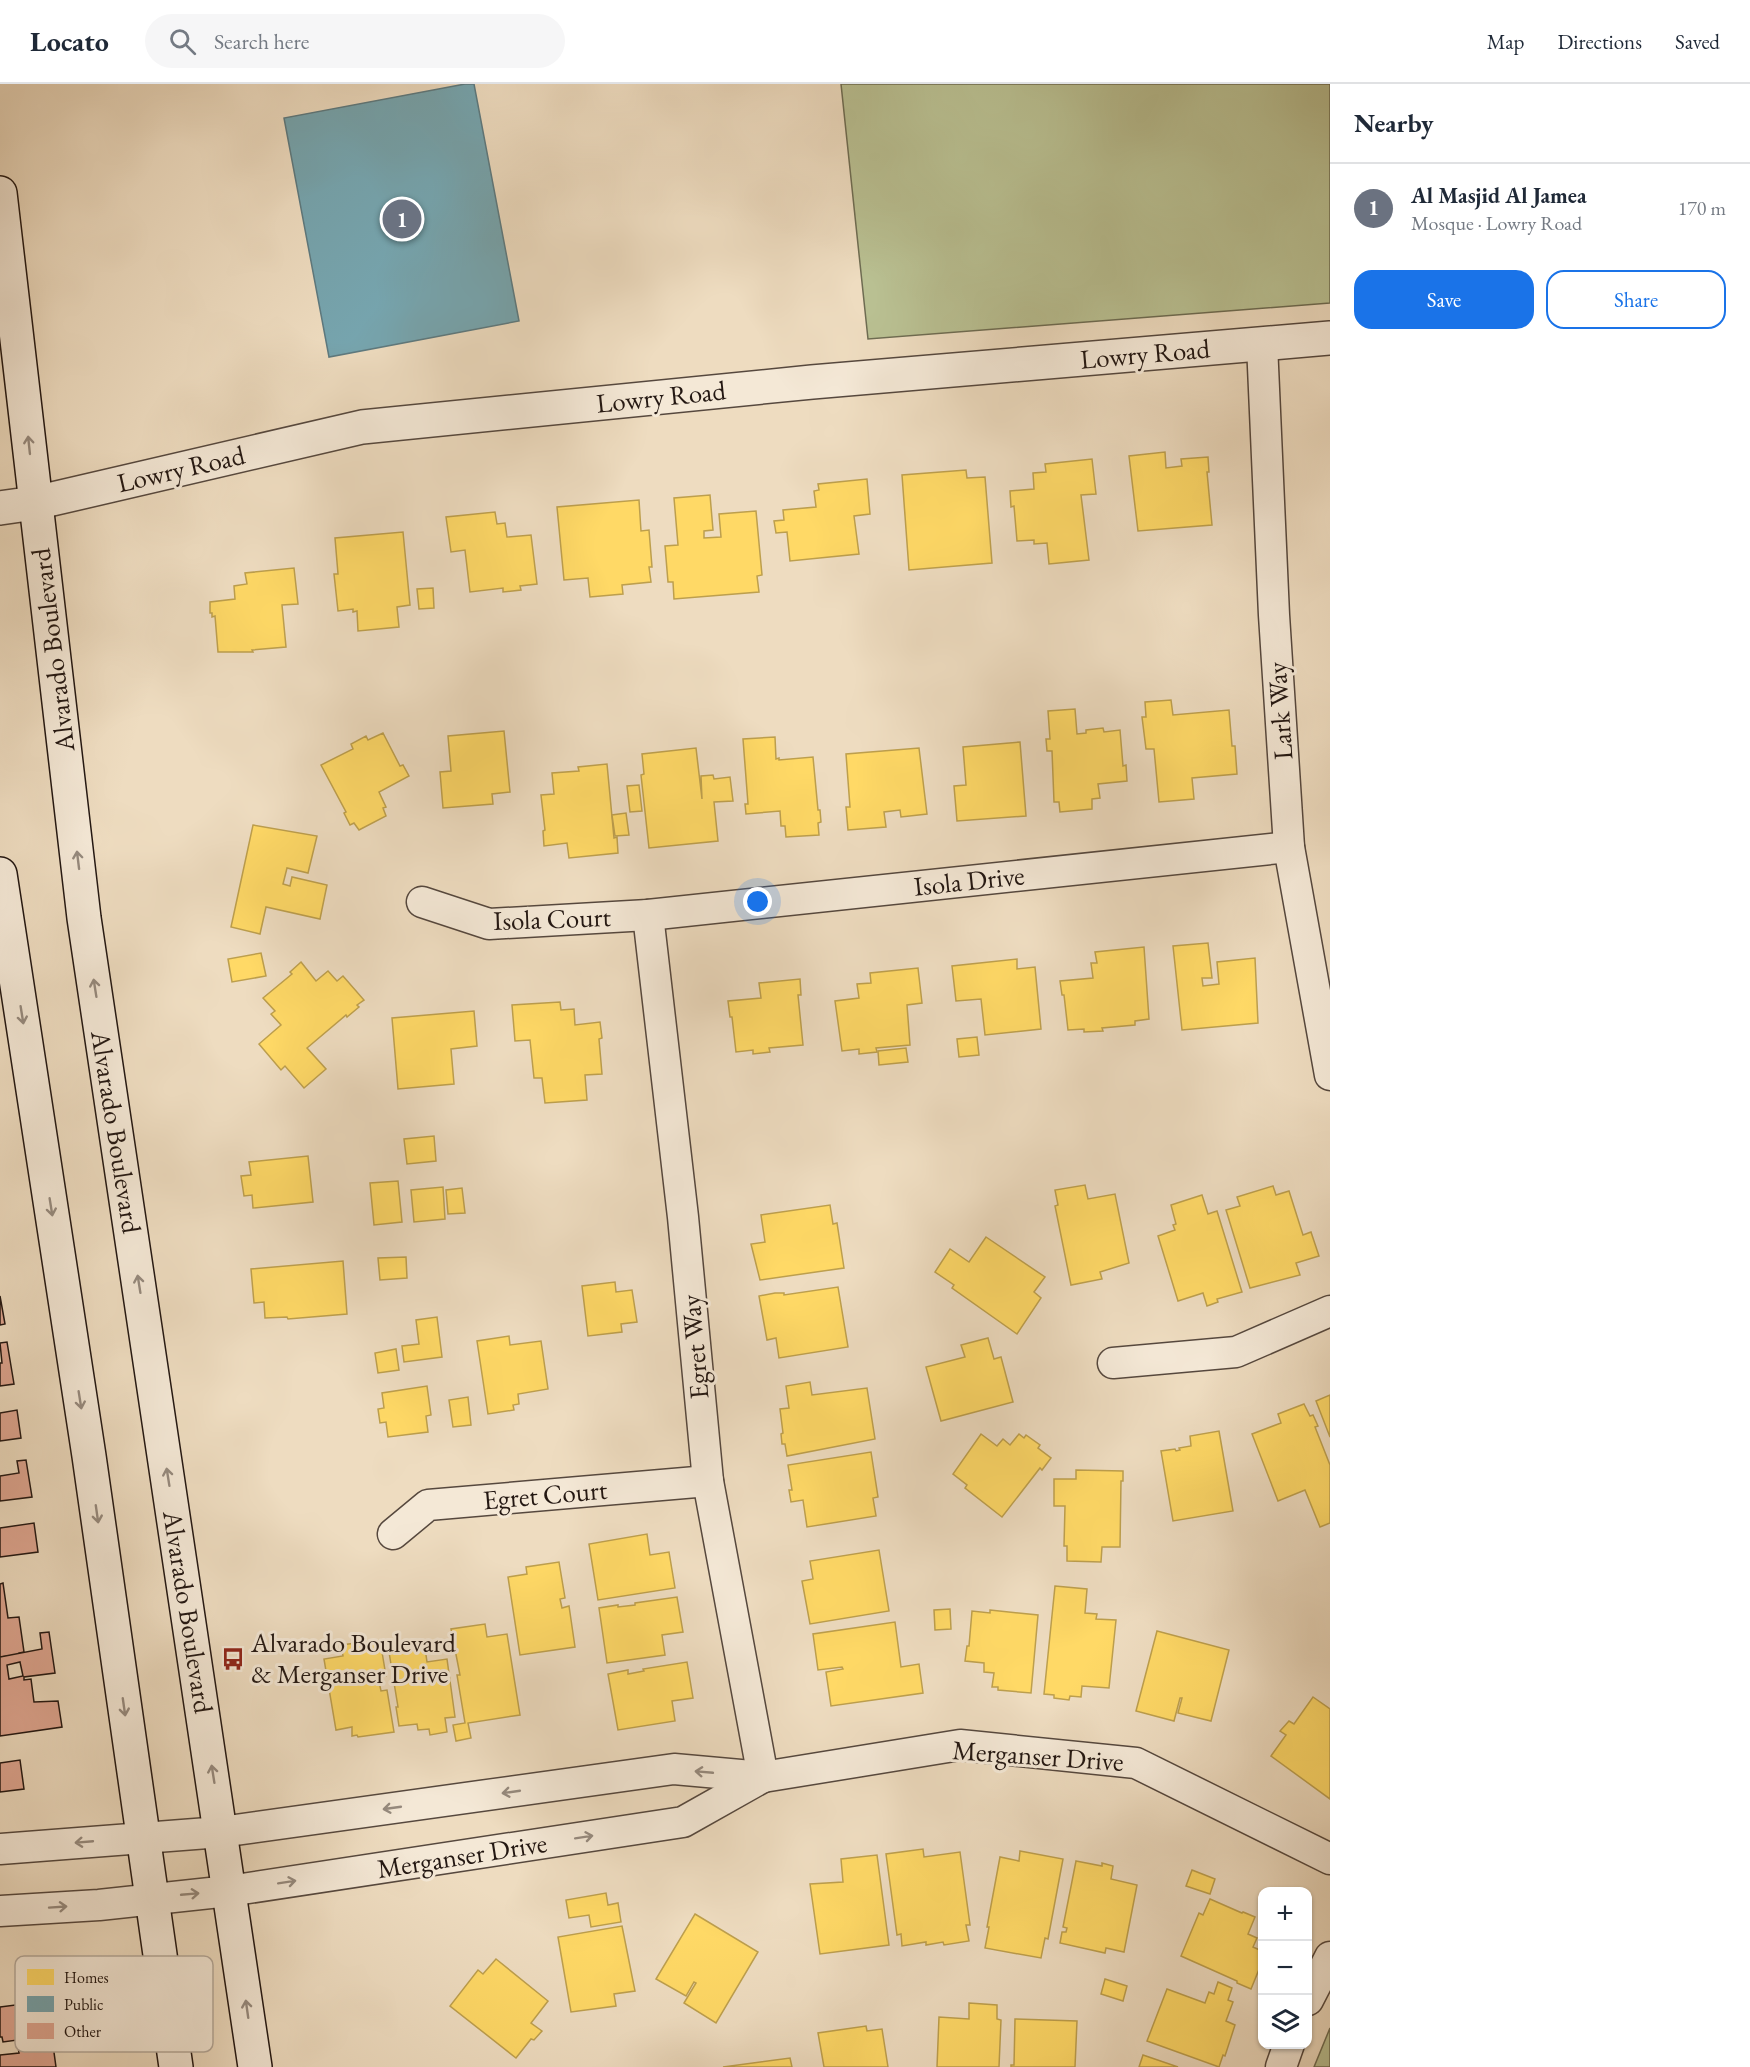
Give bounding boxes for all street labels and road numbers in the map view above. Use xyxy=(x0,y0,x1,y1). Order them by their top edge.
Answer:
street label: Lowry Road xyxy=(1079,330,1212,377)
street label: Lowry Road xyxy=(594,372,728,421)
street label: Lowry Road xyxy=(114,437,248,500)
street label: Alvarado Boulevard xyxy=(23,546,82,755)
street label: Lark Way xyxy=(1259,661,1300,761)
street label: Isola Drive xyxy=(912,857,1026,904)
street label: Isola Court xyxy=(493,899,612,938)
street label: Alvarado Boulevard xyxy=(83,1027,150,1236)
street label: Egret Way xyxy=(672,1293,717,1401)
street label: Egret Court xyxy=(481,1472,609,1517)
street label: Alvarado Boulevard xyxy=(155,1507,222,1716)
street label: Merganser Drive xyxy=(951,1732,1125,1779)
street label: Merganser Drive xyxy=(375,1825,549,1886)

